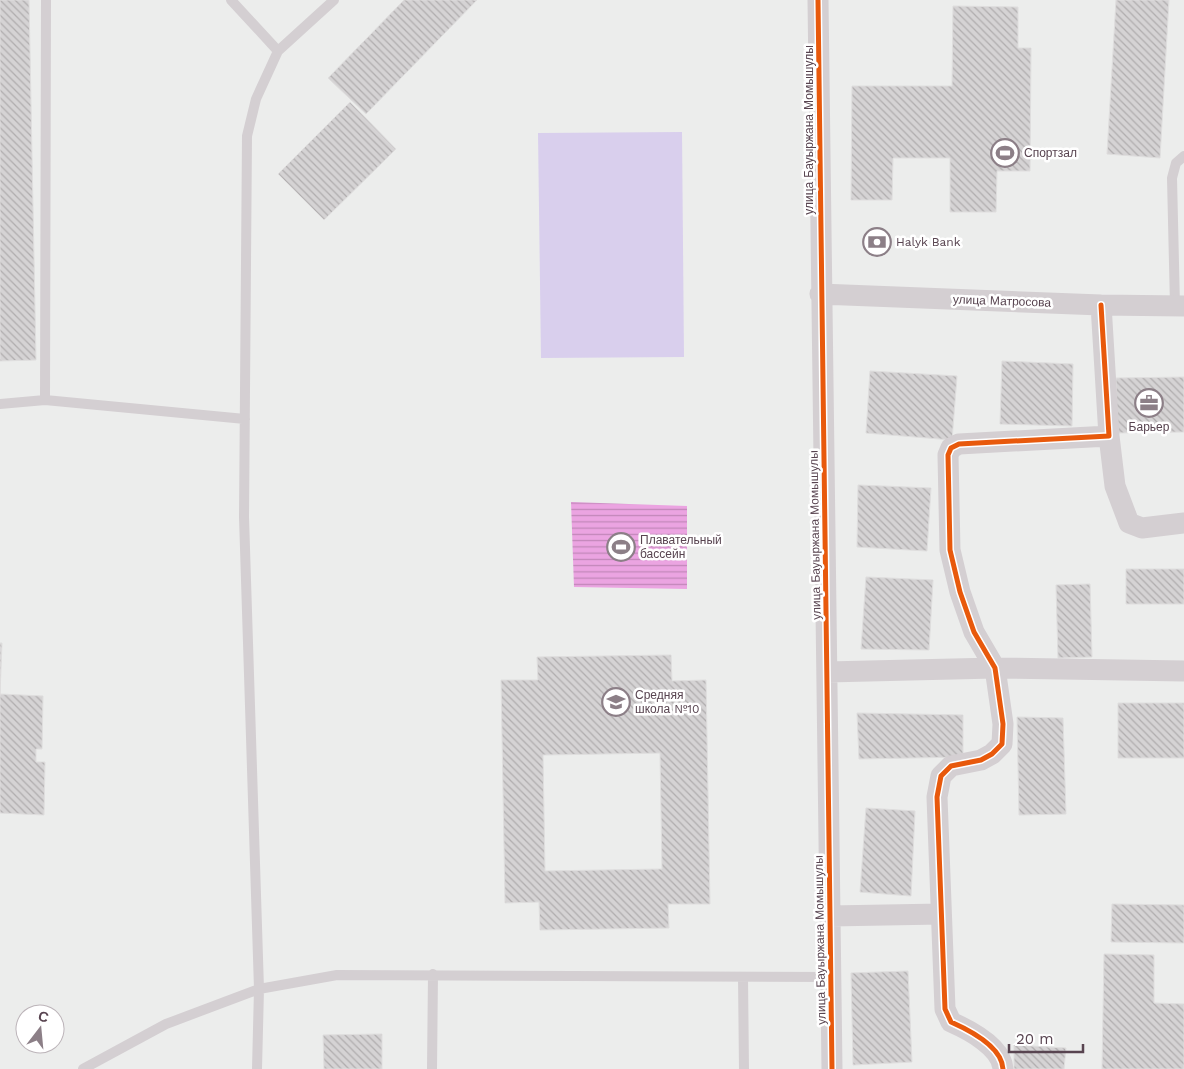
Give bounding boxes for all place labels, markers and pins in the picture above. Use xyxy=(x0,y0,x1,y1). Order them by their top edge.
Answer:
sports icon: Спортзал xyxy=(990,138,1020,168)
place label: Спортзал xyxy=(1024,146,1077,160)
bank icon: Halyk Bank xyxy=(862,227,892,257)
place label: Halyk Bank xyxy=(896,235,961,249)
office icon: Барьер xyxy=(1134,388,1164,418)
place label: Барьер xyxy=(1129,420,1170,434)
sports icon: Плавательный бассейн xyxy=(606,532,636,562)
place label: Плавательный бассейн xyxy=(640,533,722,561)
school or university icon: Средняя школа №10 xyxy=(601,687,631,717)
place label: Средняя школа №10 xyxy=(635,688,699,716)

